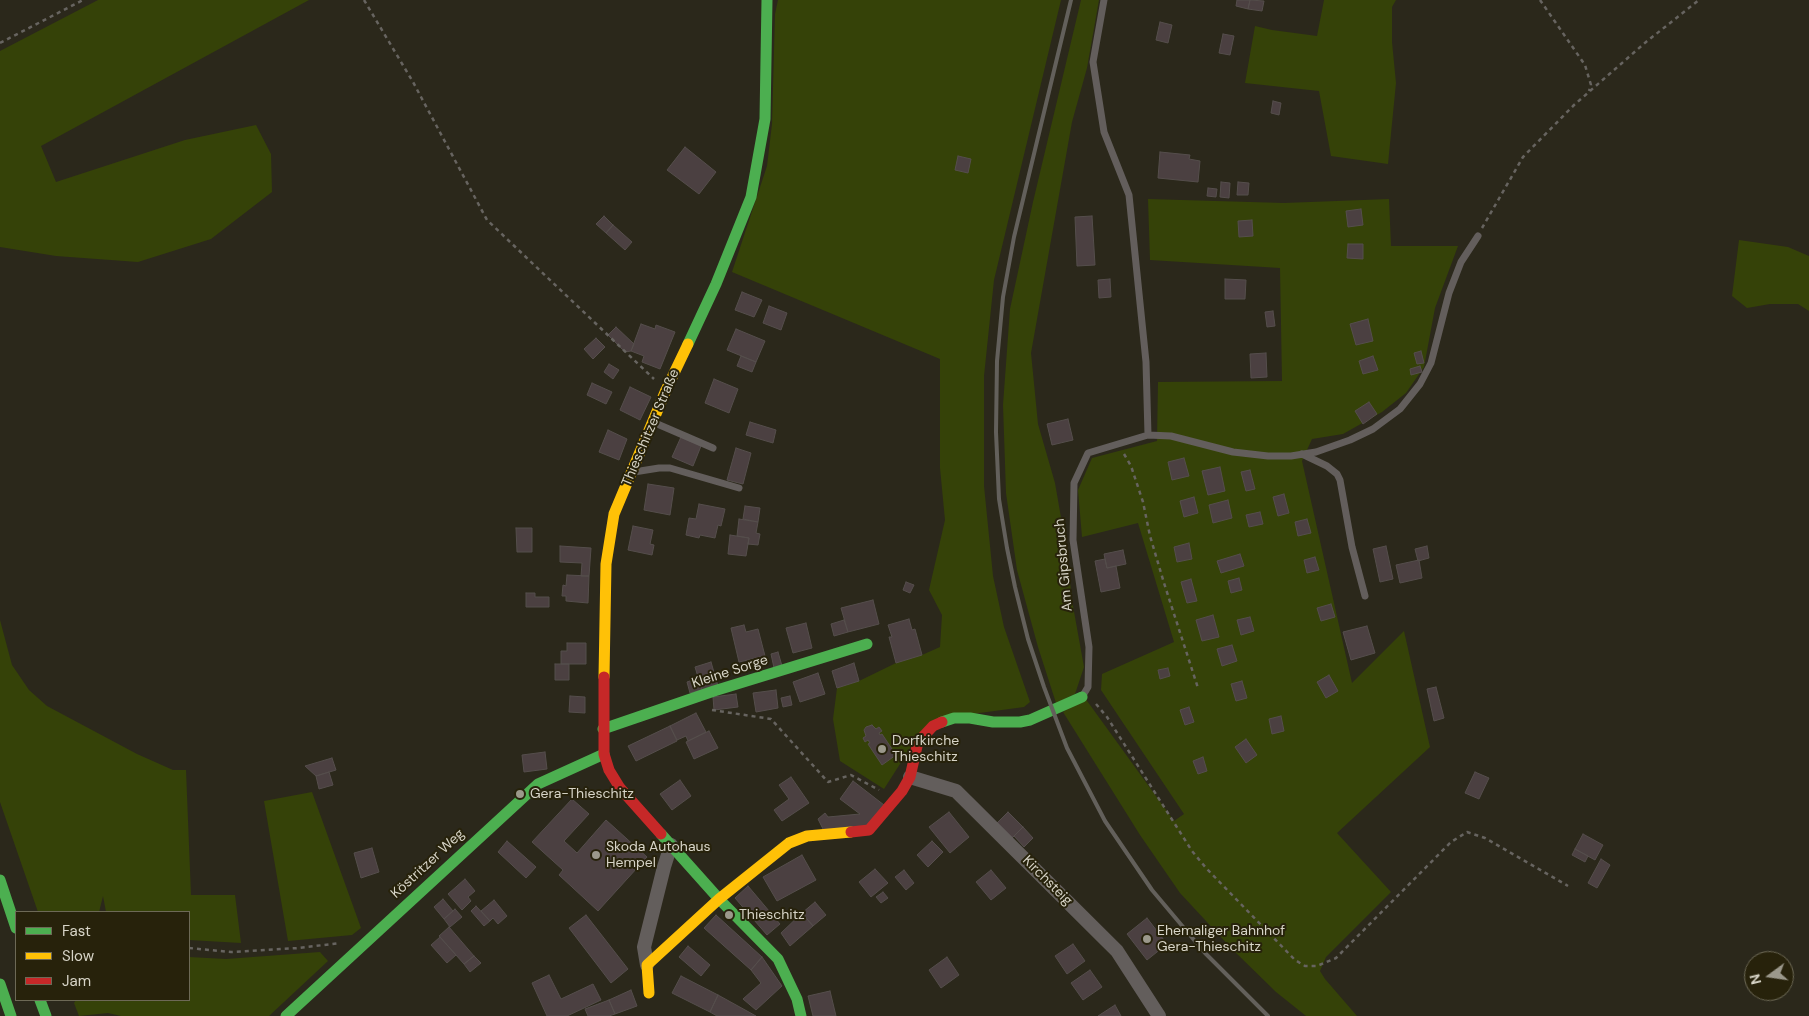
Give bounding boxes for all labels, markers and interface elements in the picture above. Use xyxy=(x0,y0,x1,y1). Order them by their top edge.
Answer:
street label: Thieschitzer Straße xyxy=(619,367,683,489)
street label: Am Gipsbruch xyxy=(1052,518,1076,612)
street label: Kleine Sorge xyxy=(690,652,770,692)
place label: Dorfkirche Thieschitz xyxy=(892,733,959,766)
marker: Dorfkirche Thieschitz xyxy=(876,743,888,755)
place label: Gera-Thieschitz xyxy=(530,786,634,802)
marker: Gera-Thieschitz xyxy=(514,788,526,800)
street label: Köstritzer Weg xyxy=(388,826,468,902)
place label: Skoda Autohaus Hempel xyxy=(606,839,711,872)
marker: Skoda Autohaus Hempel xyxy=(590,849,602,861)
street label: Kirchsteig xyxy=(1019,853,1075,909)
place label: Thieschitz xyxy=(739,907,805,923)
marker: Thieschitz xyxy=(723,909,735,921)
legend xyxy=(15,911,190,1001)
text: Fast xyxy=(62,921,91,941)
place label: Ehemaliger Bahnhof Gera-Thieschitz xyxy=(1157,923,1285,956)
marker: Ehemaliger Bahnhof Gera-Thieschitz xyxy=(1141,933,1153,945)
text: Slow xyxy=(62,946,94,966)
north arrow xyxy=(1744,951,1794,1001)
text: Jam xyxy=(62,971,91,991)
text: N xyxy=(1745,972,1765,987)

